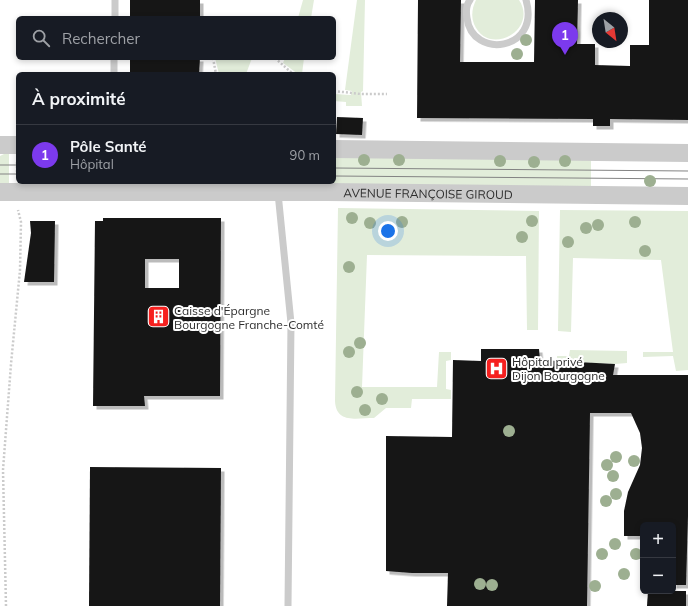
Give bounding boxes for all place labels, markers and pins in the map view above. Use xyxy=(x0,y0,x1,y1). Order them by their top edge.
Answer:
pin: 1 xyxy=(552,22,578,55)
place label: Caisse d'Épargne Bourgogne Franche-Comté xyxy=(174,303,324,332)
building icon: Caisse d'Épargne Bourgogne Franche-Comté xyxy=(145,304,171,330)
place label: Hôpital privé Dijon Bourgogne xyxy=(512,354,605,383)
hospital icon: Hôpital privé Dijon Bourgogne xyxy=(483,355,509,381)

